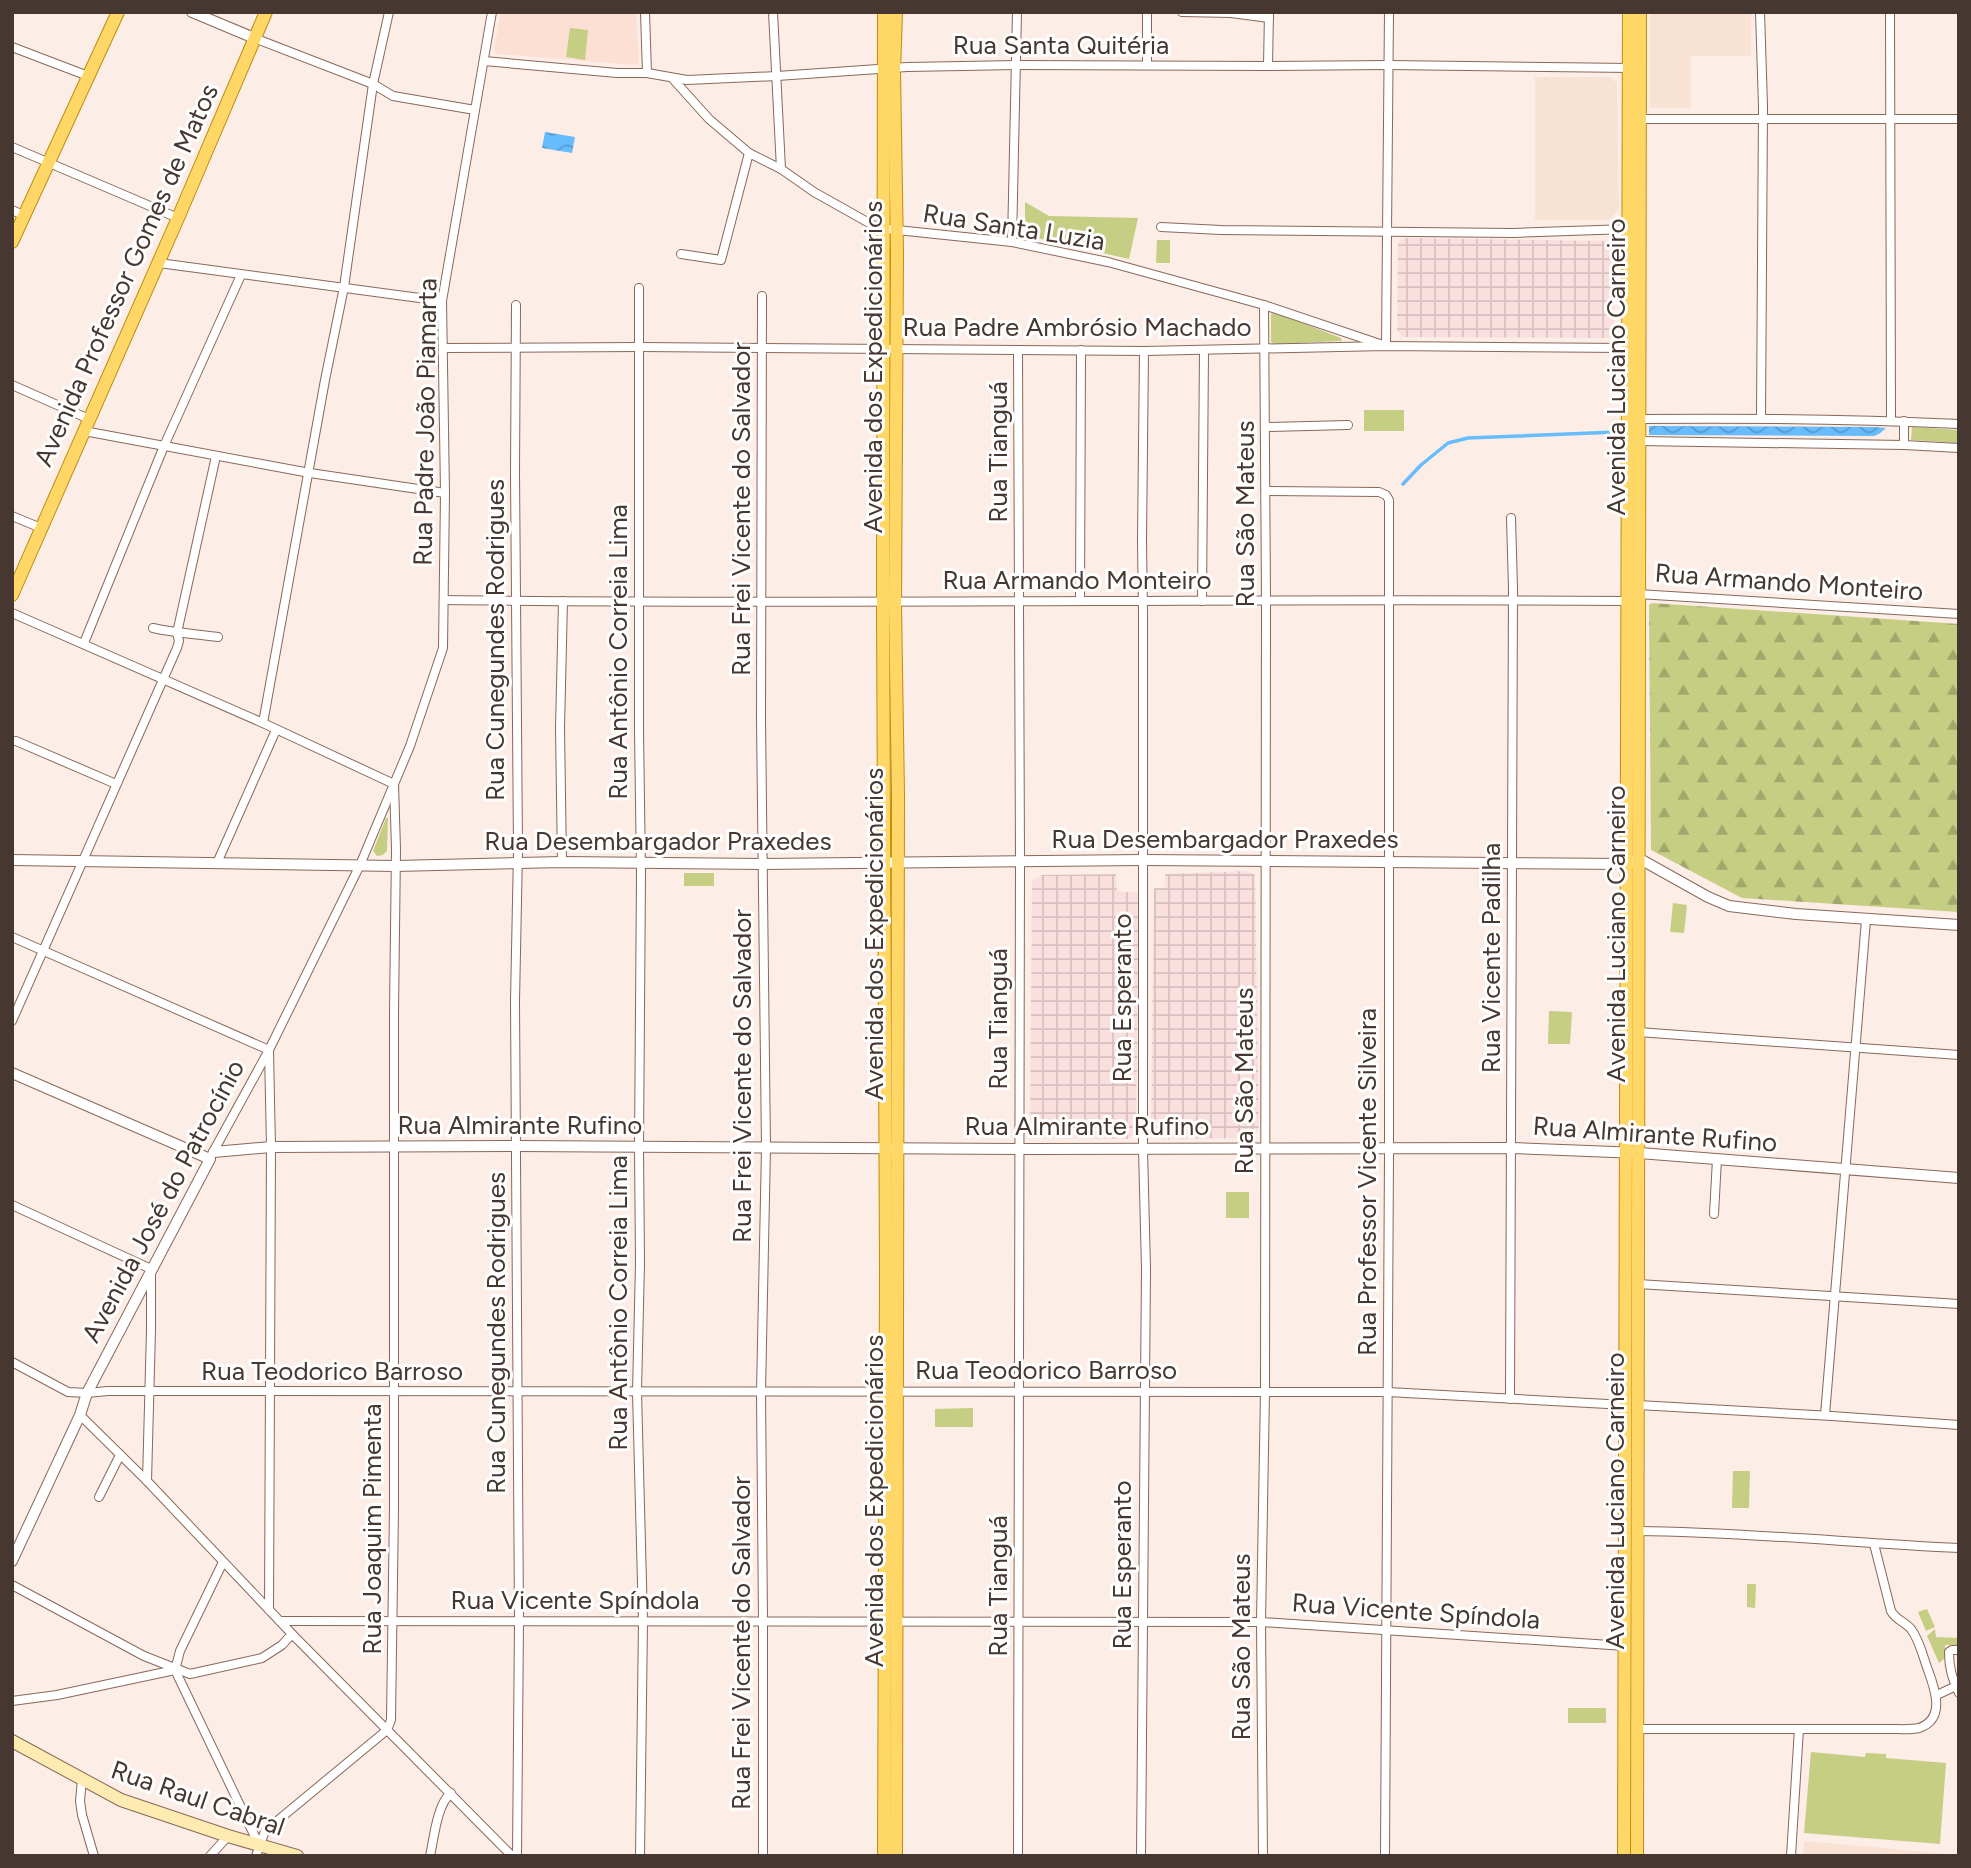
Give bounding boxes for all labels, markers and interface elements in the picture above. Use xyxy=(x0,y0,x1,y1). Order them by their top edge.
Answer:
street label: Rua Santa Quitéria xyxy=(953,29,1169,61)
street label: Avenida Professor Gomes de Matos xyxy=(27,79,225,471)
street label: Rua Santa Luzia xyxy=(921,197,1107,257)
street label: Avenida dos Expedicionários xyxy=(857,201,889,533)
street label: Avenida Luciano Carneiro xyxy=(1600,219,1632,515)
street label: Rua Padre João Piamarta xyxy=(406,278,444,566)
street label: Rua Padre Ambrósio Machado xyxy=(902,311,1252,343)
street label: Rua Frei Vicente do Salvador xyxy=(725,342,757,676)
street label: Rua Tianguá xyxy=(982,381,1014,523)
street label: Rua São Mateus xyxy=(1229,420,1261,608)
street label: Rua Cunegundes Rodrigues xyxy=(479,479,511,801)
street label: Rua Antônio Correia Lima xyxy=(602,504,634,800)
street label: Rua Armando Monteiro xyxy=(1654,557,1924,607)
street label: Rua Armando Monteiro xyxy=(943,564,1211,596)
street label: Avenida dos Expedicionários xyxy=(858,768,890,1100)
street label: Avenida Luciano Carneiro xyxy=(1600,786,1632,1082)
street label: Rua Desembargador Praxedes xyxy=(1051,823,1399,855)
street label: Rua Desembargador Praxedes xyxy=(484,825,832,857)
street label: Rua Vicente Padilha xyxy=(1475,843,1507,1073)
street label: Rua Frei Vicente do Salvador xyxy=(726,909,758,1243)
street label: Rua Esperanto xyxy=(1106,914,1138,1082)
street label: Rua Tianguá xyxy=(982,948,1014,1090)
street label: Rua São Mateus xyxy=(1228,987,1260,1175)
street label: Rua Professor Vicente Silveira xyxy=(1351,1008,1383,1356)
street label: Avenida José do Patrocínio xyxy=(75,1054,251,1348)
street label: Rua Almirante Rufino xyxy=(398,1109,642,1141)
street label: Rua Almirante Rufino xyxy=(1532,1109,1778,1159)
street label: Rua Almirante Rufino xyxy=(965,1110,1209,1142)
street label: Rua Antônio Correia Lima xyxy=(602,1155,634,1451)
street label: Rua Cunegundes Rodrigues xyxy=(480,1172,512,1494)
street label: Avenida dos Expedicionários xyxy=(858,1335,890,1667)
street label: Avenida Luciano Carneiro xyxy=(1599,1353,1631,1649)
street label: Rua Teodorico Barroso xyxy=(915,1354,1177,1386)
street label: Rua Teodorico Barroso xyxy=(201,1355,463,1387)
street label: Rua Joaquim Pimenta xyxy=(356,1403,388,1655)
street label: Rua Frei Vicente do Salvador xyxy=(725,1476,757,1810)
street label: Rua Esperanto xyxy=(1106,1481,1138,1649)
street label: Rua Tianguá xyxy=(982,1515,1014,1657)
street label: Rua São Mateus xyxy=(1225,1553,1257,1741)
street label: Rua Vicente Spíndola xyxy=(451,1584,699,1616)
street label: Rua Vicente Spíndola xyxy=(1291,1586,1541,1636)
street label: Rua Raul Cabral xyxy=(107,1753,289,1843)

